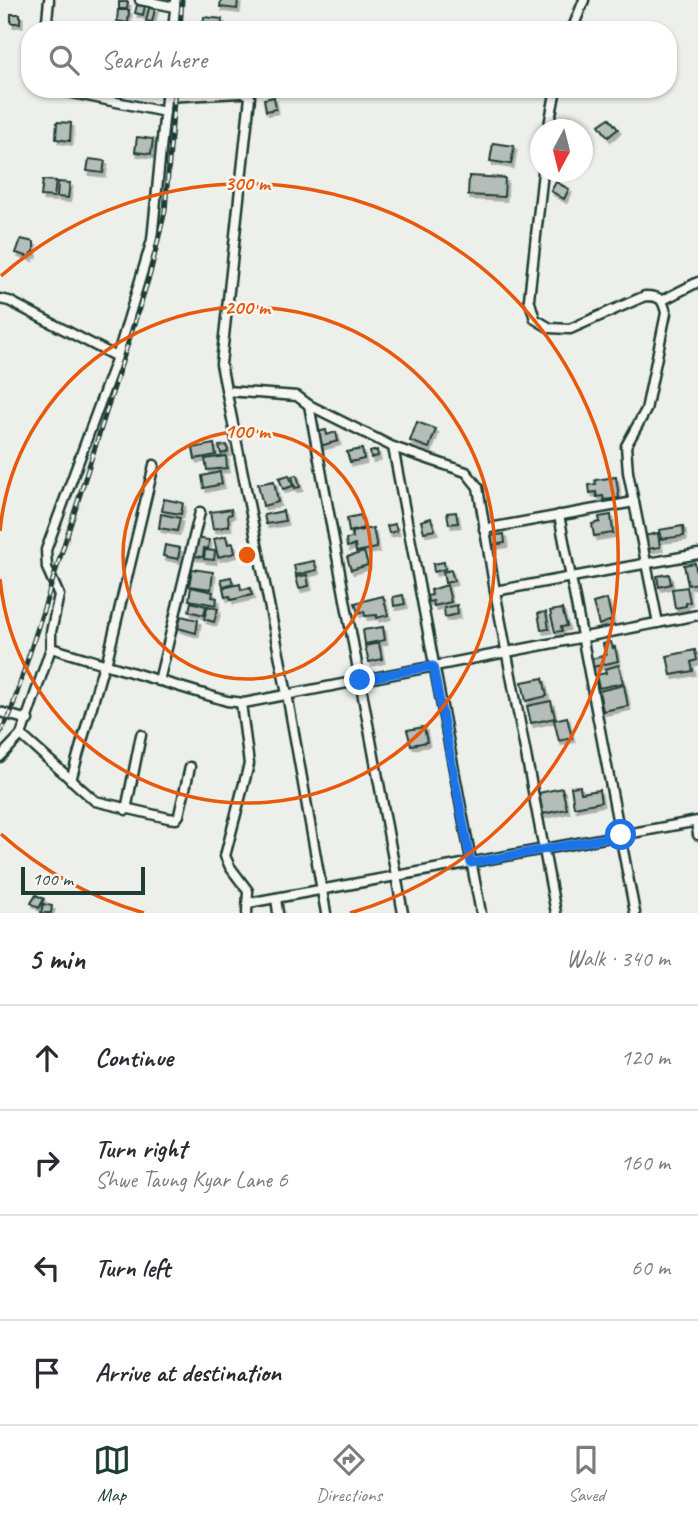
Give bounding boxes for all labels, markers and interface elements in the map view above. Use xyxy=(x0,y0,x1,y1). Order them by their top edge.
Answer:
search box xyxy=(21,21,677,98)
icon: search xyxy=(45,41,83,79)
text: Search here xyxy=(101,43,207,76)
north arrow xyxy=(530,119,593,182)
text: 300 m xyxy=(224,170,272,196)
text: 200 m xyxy=(224,294,272,320)
text: 100 m xyxy=(224,418,272,444)
centre of rings xyxy=(235,543,259,567)
route end xyxy=(344,664,375,695)
route start xyxy=(605,819,636,850)
scale bar xyxy=(21,864,145,896)
text: 100 m xyxy=(32,867,73,891)
text: 5 min xyxy=(28,940,85,978)
text: Walk · 340 m xyxy=(566,944,670,973)
icon: ahead xyxy=(28,1039,66,1077)
text: Continue xyxy=(95,1041,173,1074)
text: 120 m xyxy=(621,1043,670,1072)
text: Turn right xyxy=(95,1132,186,1165)
icon: right xyxy=(28,1144,66,1182)
text: 160 m xyxy=(621,1148,670,1177)
text: Shwe Taung Kyar Lane 6 xyxy=(95,1165,288,1194)
icon: left xyxy=(28,1249,66,1287)
text: Turn left xyxy=(95,1251,170,1284)
text: 60 m xyxy=(631,1253,670,1282)
icon: arrive xyxy=(28,1354,66,1392)
text: Arrive at destination xyxy=(95,1356,281,1389)
tab: Map xyxy=(93,1441,131,1507)
tab: Directions xyxy=(316,1441,382,1507)
tab: Saved xyxy=(567,1441,605,1507)

